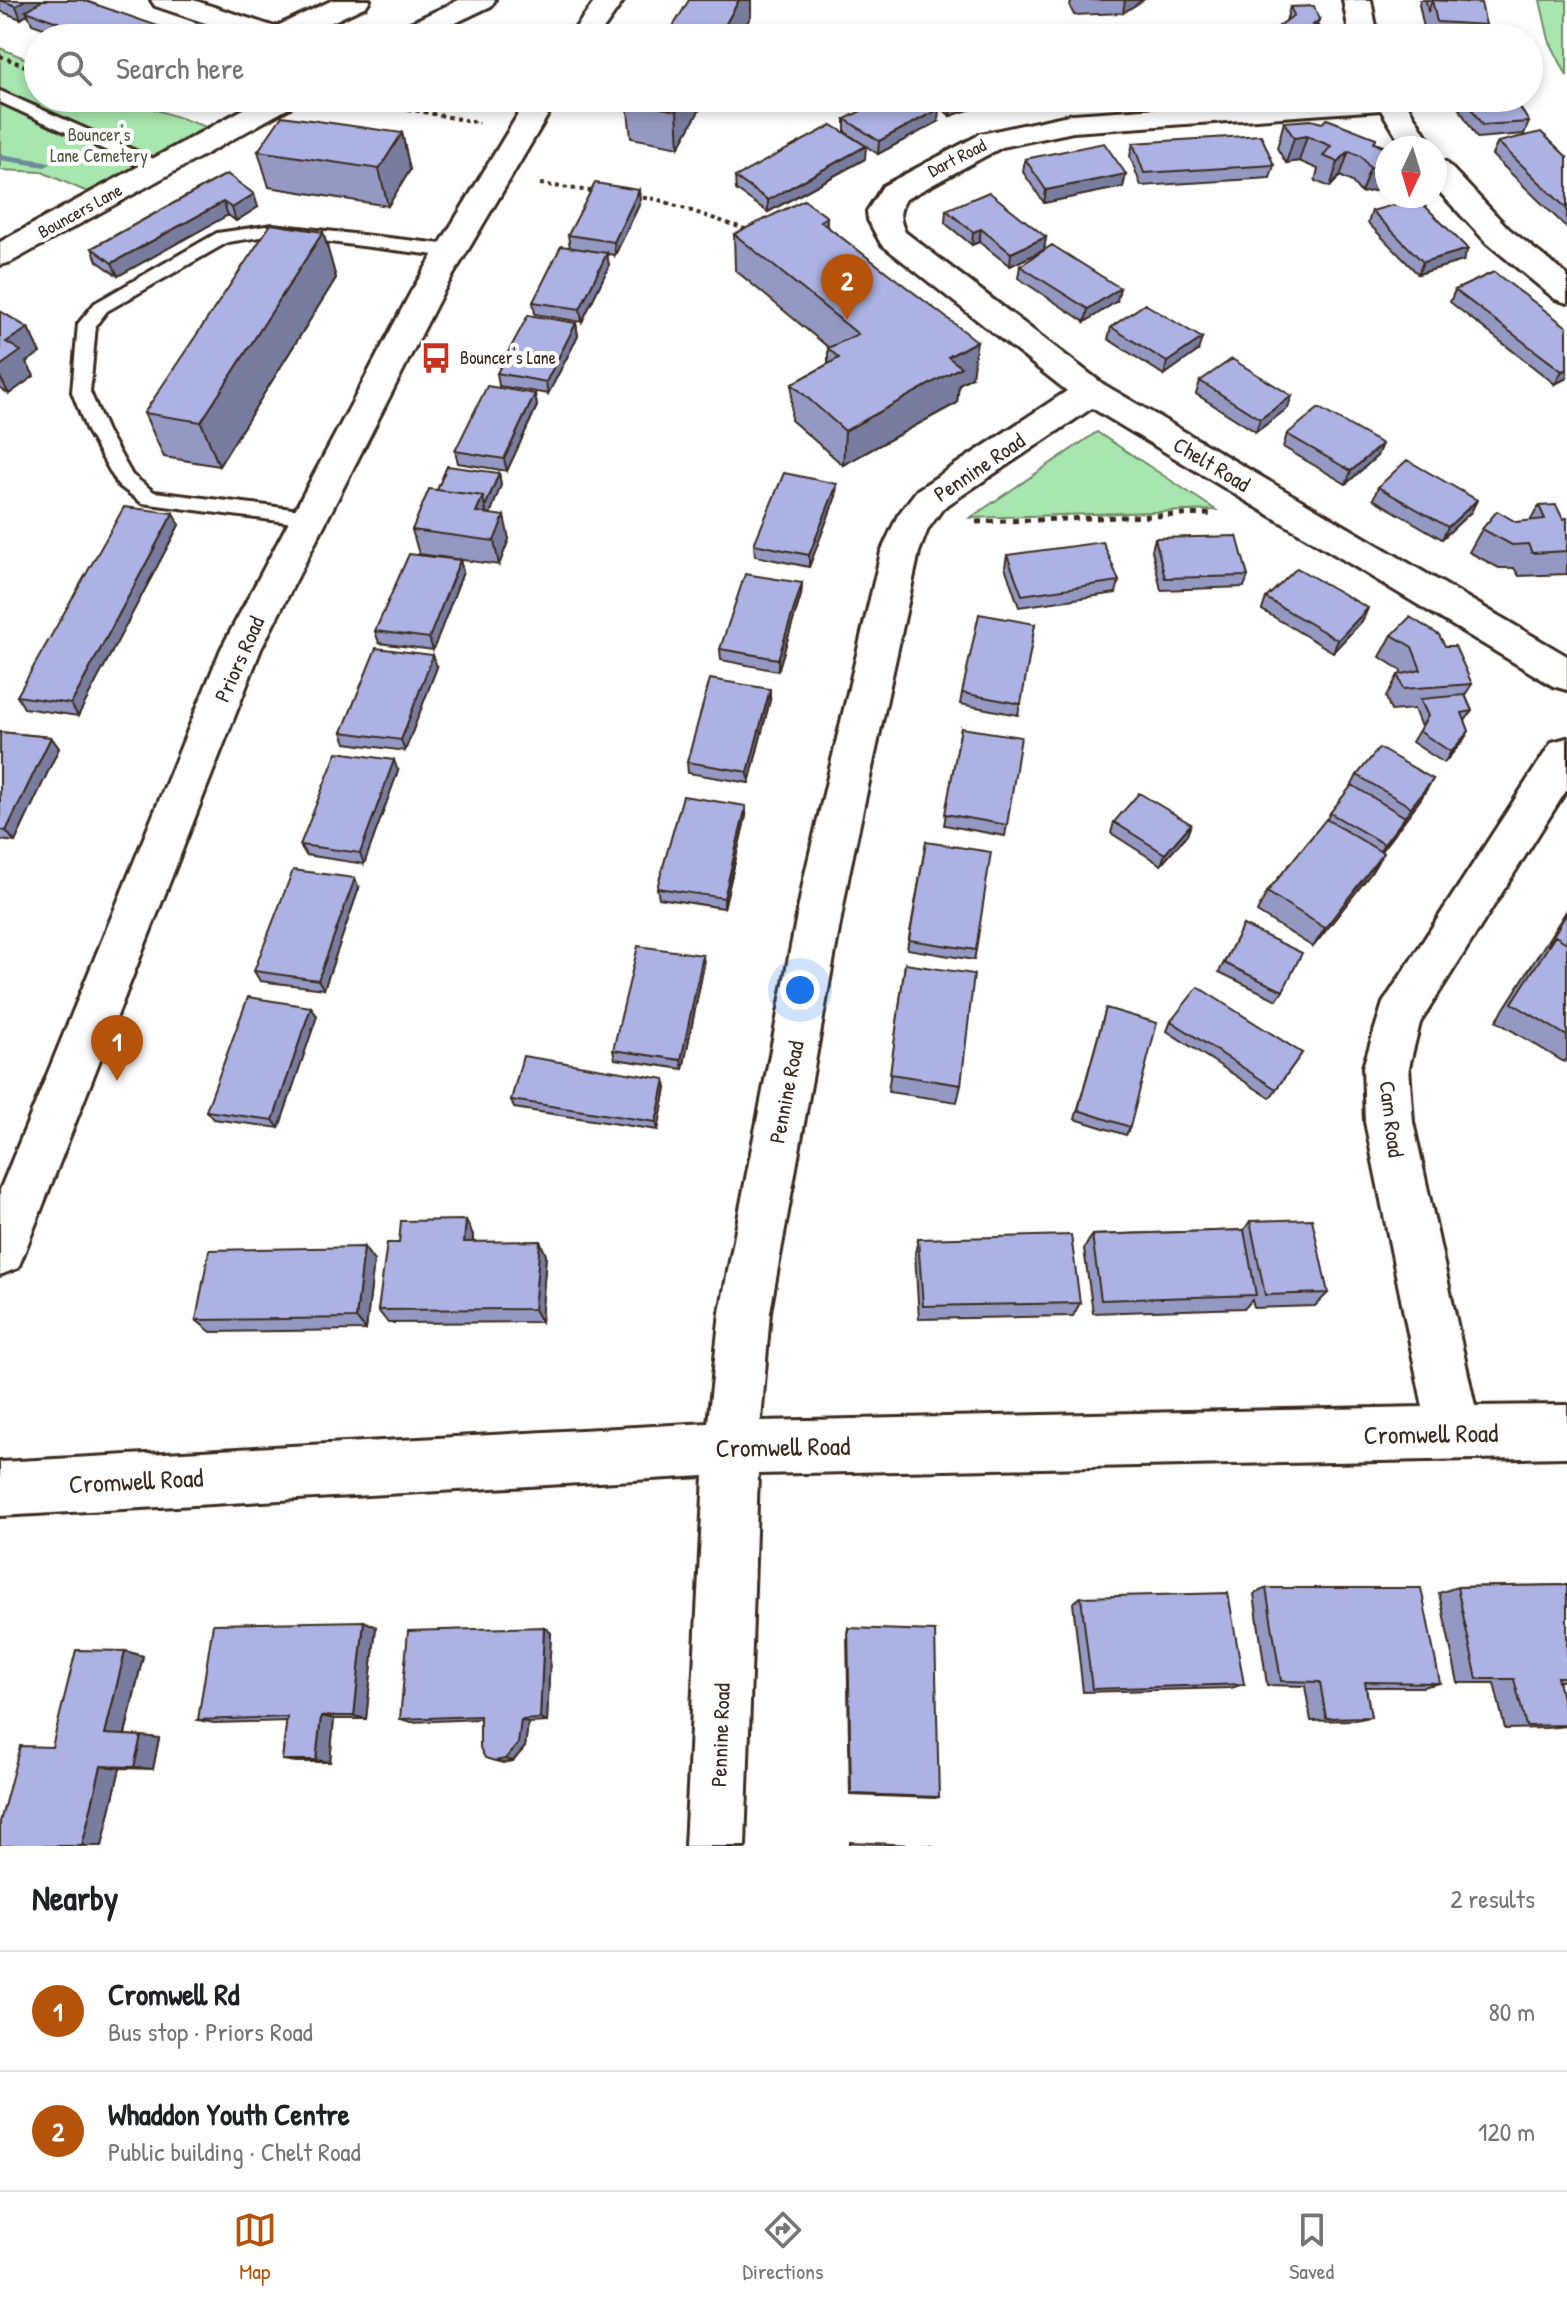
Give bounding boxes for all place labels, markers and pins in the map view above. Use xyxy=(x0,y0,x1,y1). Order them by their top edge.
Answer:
pin: 2 xyxy=(821,254,873,320)
bus stop icon: Bouncer's Lane xyxy=(419,341,453,375)
place label: Bouncer's Lane xyxy=(460,345,556,370)
pin: 1 xyxy=(91,1015,143,1081)

